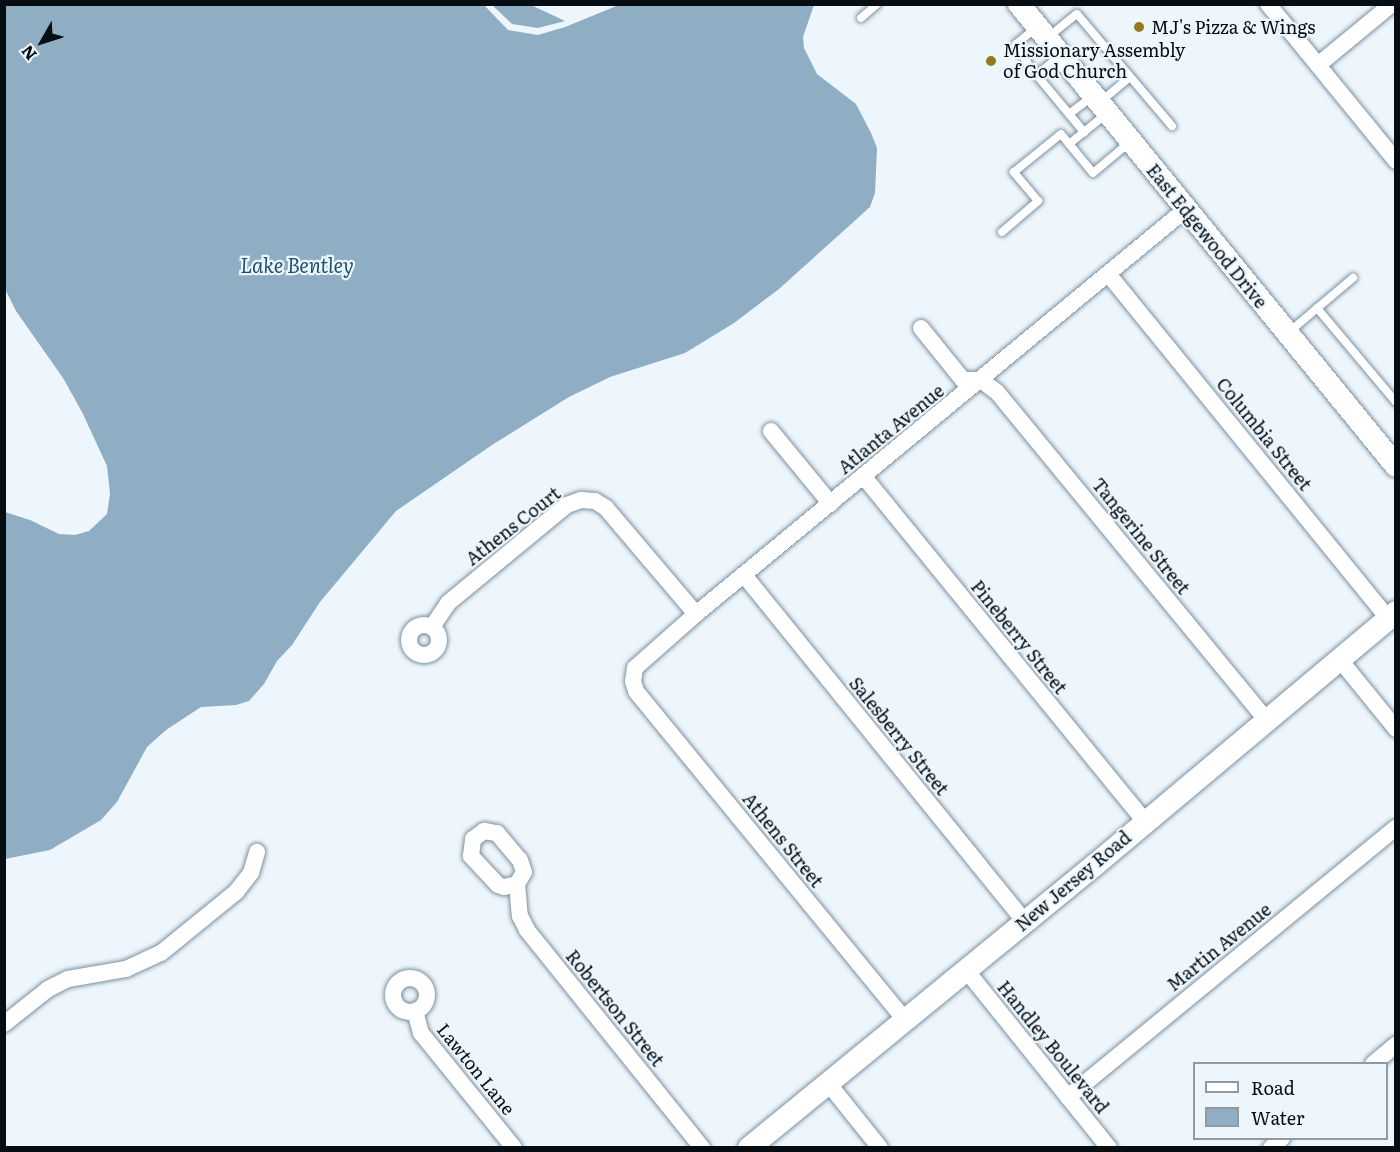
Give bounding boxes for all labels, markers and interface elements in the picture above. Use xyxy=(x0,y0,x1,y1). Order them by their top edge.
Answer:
north arrow xyxy=(12,12,72,72)
place label: MJ's Pizza & Wings xyxy=(1151,16,1315,38)
marker: MJ's Pizza & Wings xyxy=(1132,20,1146,34)
place label: Missionary Assembly of God Church xyxy=(1003,40,1185,82)
text: N xyxy=(14,41,42,66)
marker: Missionary Assembly of God Church xyxy=(984,54,998,68)
street label: East Edgewood Drive xyxy=(1142,160,1272,312)
water label: Lake Bentley xyxy=(240,252,354,276)
street label: Columbia Street xyxy=(1212,373,1316,495)
street label: Atlanta Avenue xyxy=(834,380,948,478)
street label: Tangerine Street xyxy=(1088,474,1194,598)
street label: Athens Court xyxy=(461,482,565,570)
street label: Pineberry Street xyxy=(967,576,1071,698)
street label: Salesberry Street xyxy=(845,673,953,799)
street label: Athens Street xyxy=(738,788,828,892)
street label: New Jersey Road xyxy=(1011,826,1135,936)
street label: Martin Avenue xyxy=(1163,898,1275,996)
street label: Robertson Street xyxy=(561,945,669,1071)
street label: Handley Boulevard xyxy=(993,976,1113,1118)
street label: Lawton Lane xyxy=(433,1019,519,1119)
legend xyxy=(1193,1062,1388,1140)
text: Road xyxy=(1251,1074,1295,1101)
text: Water xyxy=(1251,1104,1304,1131)

